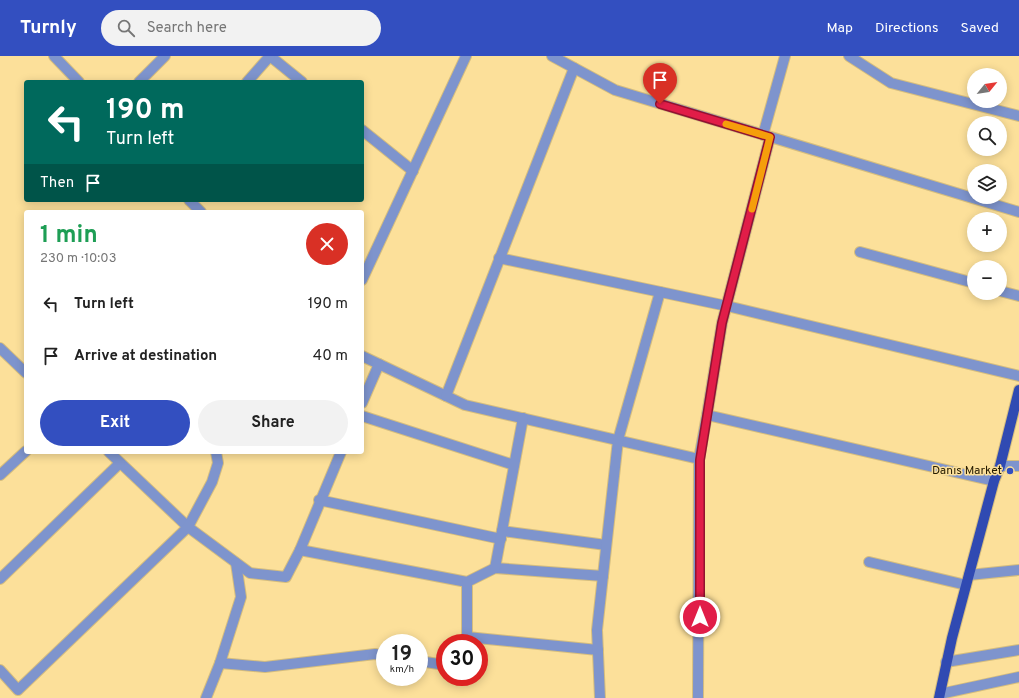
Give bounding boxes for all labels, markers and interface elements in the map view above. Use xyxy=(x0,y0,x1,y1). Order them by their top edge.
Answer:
search box xyxy=(101,10,381,46)
text: Turnly xyxy=(20,16,77,40)
icon: search xyxy=(115,17,137,39)
text: Search here xyxy=(147,19,227,38)
text: Map xyxy=(827,20,853,37)
text: Directions xyxy=(875,20,939,37)
text: Saved xyxy=(961,20,999,37)
pin xyxy=(643,63,677,104)
north arrow xyxy=(967,68,1007,108)
map controls xyxy=(967,68,1007,300)
icon: arrive xyxy=(649,69,671,91)
text: 190 m xyxy=(106,93,184,129)
icon: left xyxy=(40,96,92,148)
button: search xyxy=(967,116,1007,156)
text: Turn left xyxy=(106,128,174,151)
button: layers xyxy=(967,164,1007,204)
icon: arrive xyxy=(82,172,104,194)
text: Then xyxy=(40,174,74,193)
button: + xyxy=(967,212,1007,252)
text: 1 min xyxy=(40,221,98,251)
button: close xyxy=(306,223,348,265)
text: 230 m · 10:03 xyxy=(40,251,116,267)
button: − xyxy=(967,260,1007,300)
icon: left xyxy=(40,293,62,315)
text: Turn left xyxy=(74,295,134,314)
text: 190 m xyxy=(308,295,348,314)
icon: arrive xyxy=(40,345,62,367)
text: Arrive at destination xyxy=(74,347,217,366)
text: 40 m xyxy=(313,347,348,366)
button: Exit xyxy=(40,400,190,446)
button: Share xyxy=(198,400,348,446)
place label: Danıs Market xyxy=(932,463,1002,479)
marker: Danıs Market xyxy=(1005,466,1015,476)
position arrow xyxy=(679,596,721,638)
speed limit sign: 30 xyxy=(436,634,488,686)
text: 19 xyxy=(392,642,412,668)
text: km/h xyxy=(390,663,414,676)

